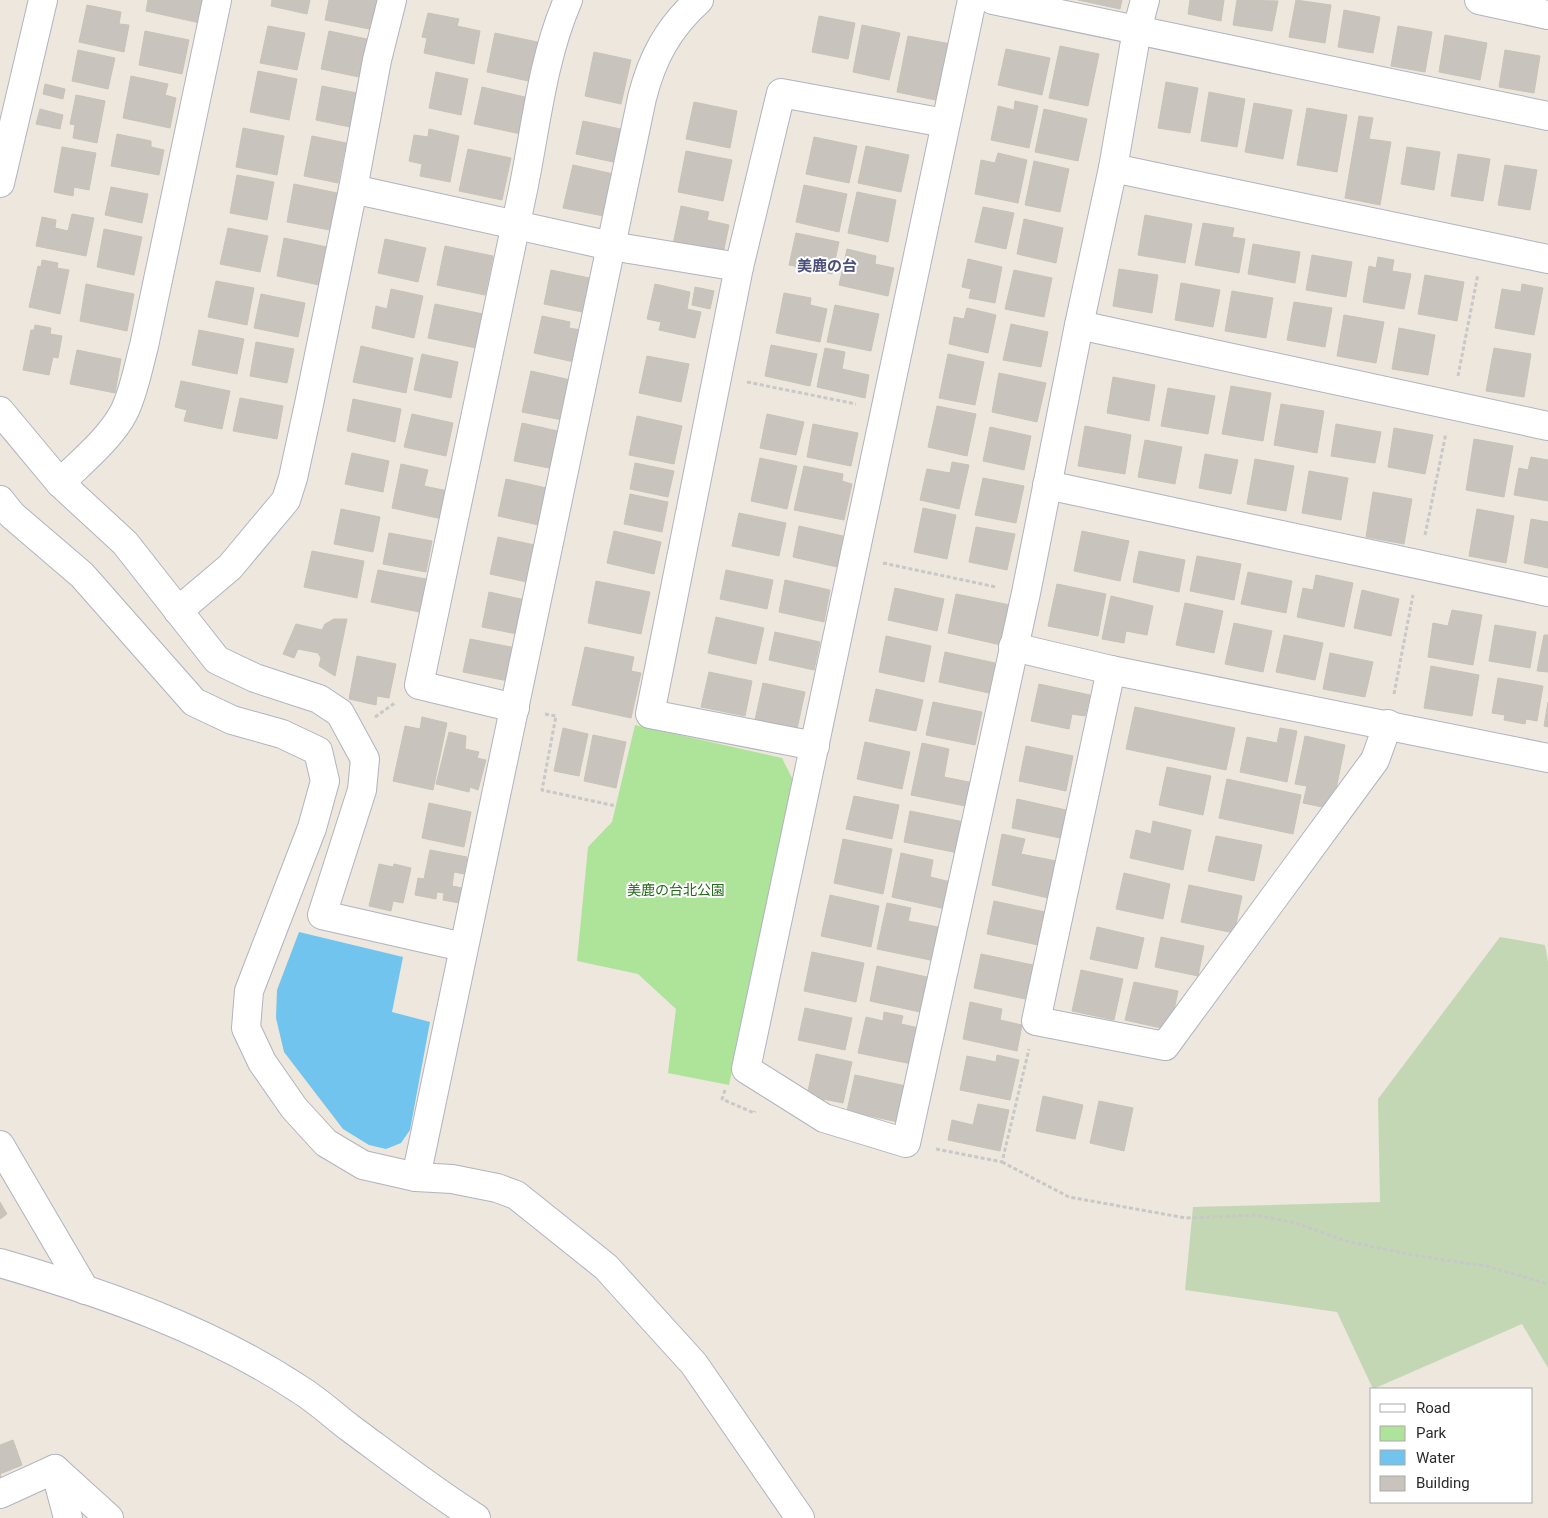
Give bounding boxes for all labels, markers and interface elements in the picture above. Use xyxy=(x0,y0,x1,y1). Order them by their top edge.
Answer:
district label: 美鹿の台 xyxy=(797,257,857,275)
park label: 美鹿の台北公園 xyxy=(627,882,725,898)
legend xyxy=(1370,1388,1533,1503)
text: Road xyxy=(1416,1399,1450,1417)
text: Park xyxy=(1416,1424,1447,1442)
text: Water xyxy=(1416,1449,1455,1467)
text: Building xyxy=(1416,1474,1470,1492)

